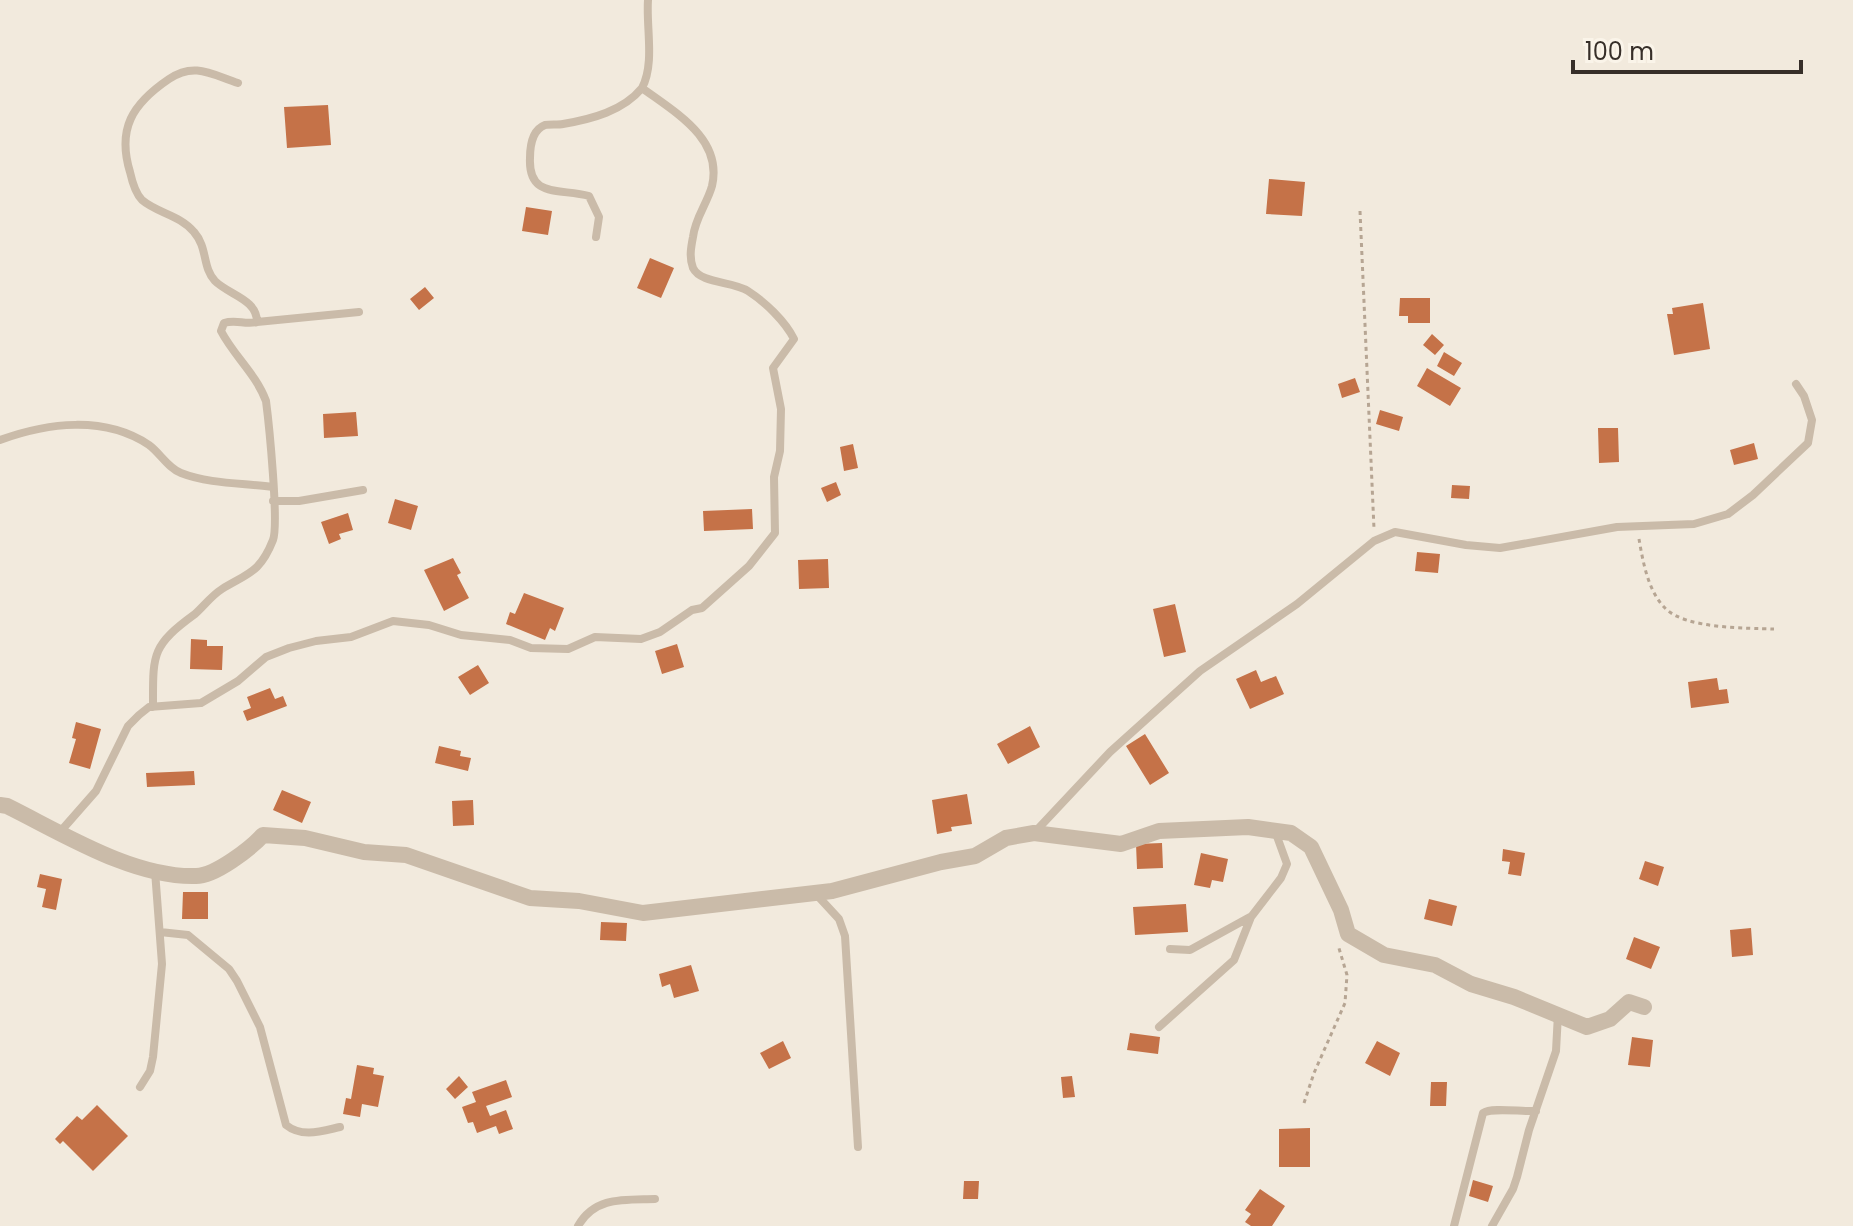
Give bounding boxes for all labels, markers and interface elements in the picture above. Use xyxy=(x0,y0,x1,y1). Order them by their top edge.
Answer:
scale bar xyxy=(1573,24,1801,74)
text: 100 m xyxy=(1585,35,1654,68)

